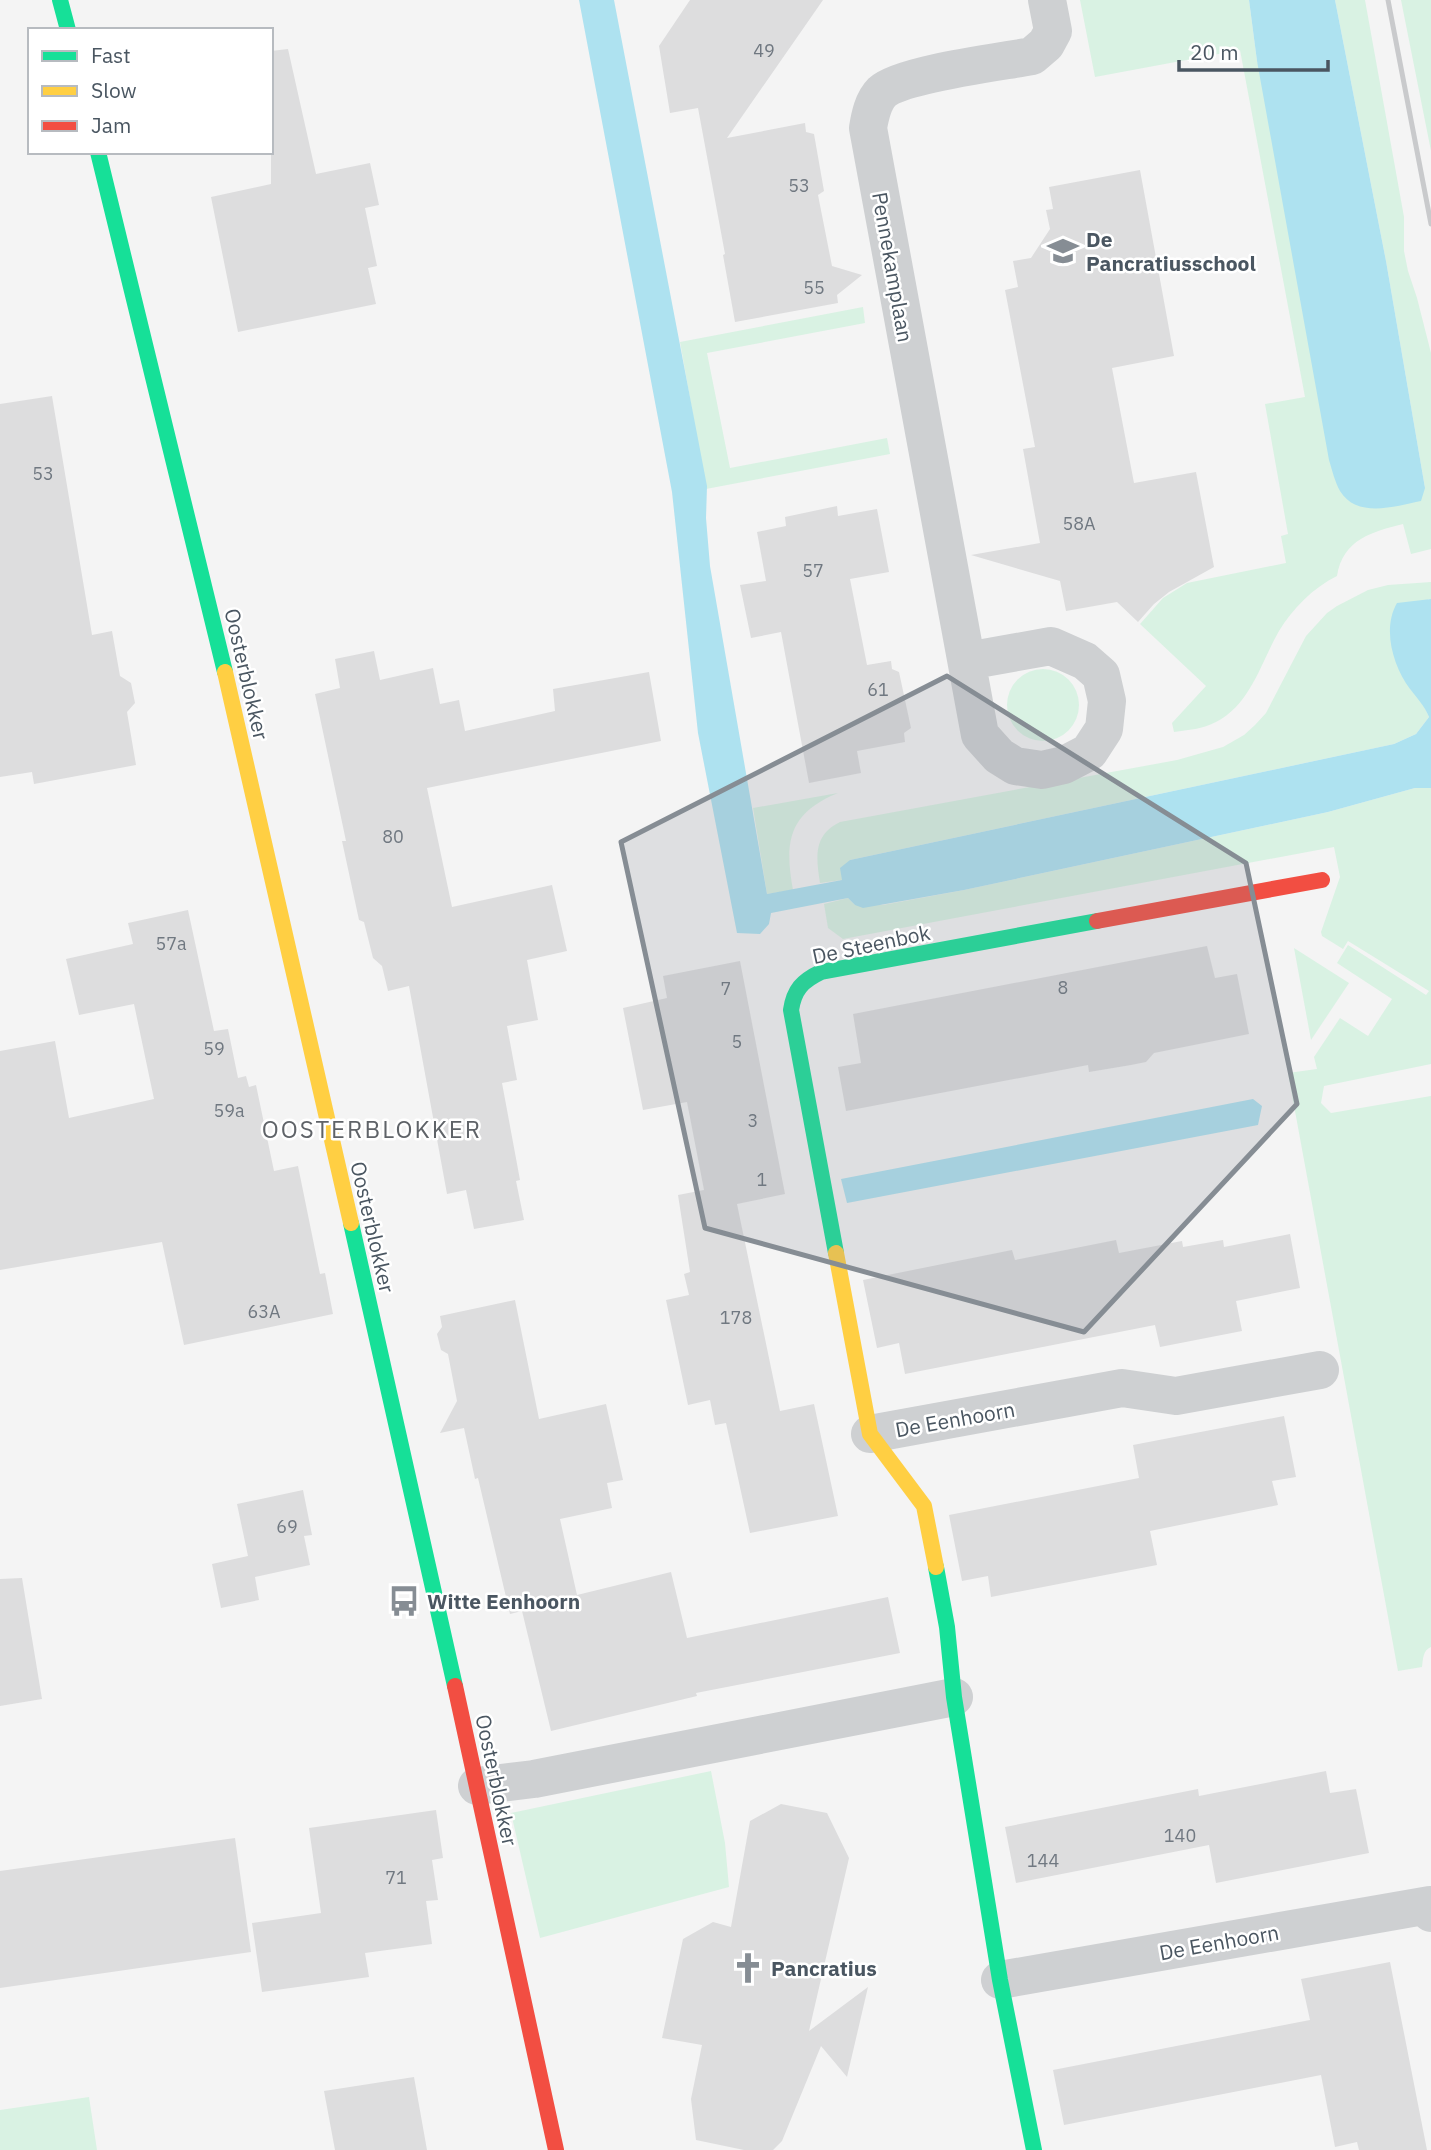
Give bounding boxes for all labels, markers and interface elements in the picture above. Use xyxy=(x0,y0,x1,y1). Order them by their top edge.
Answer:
legend xyxy=(28,28,273,154)
scale bar xyxy=(1179,28,1328,72)
text: 20 m xyxy=(1190,38,1239,66)
house number: 49 xyxy=(753,39,775,62)
text: Fast xyxy=(91,41,131,69)
text: Slow xyxy=(91,76,137,104)
text: Jam xyxy=(91,111,131,139)
house number: 53 xyxy=(788,174,810,197)
street label: Pennekamplaan xyxy=(866,190,920,344)
place label: De Pancratiusschool xyxy=(1086,225,1256,277)
school or university icon: De Pancratiusschool xyxy=(1046,234,1080,268)
house number: 55 xyxy=(803,276,825,299)
house number: 53 xyxy=(32,462,54,485)
house number: 58A xyxy=(1062,512,1096,535)
house number: 57 xyxy=(802,559,824,582)
street label: Oosterblokker xyxy=(218,606,276,743)
house number: 61 xyxy=(867,678,889,701)
house number: 80 xyxy=(382,825,404,848)
street label: De Steenbok xyxy=(809,918,933,970)
house number: 57a xyxy=(155,932,187,955)
house number: 8 xyxy=(1058,976,1068,999)
house number: 7 xyxy=(721,977,731,1000)
house number: 5 xyxy=(732,1030,742,1053)
house number: 59 xyxy=(203,1037,225,1060)
house number: 59a xyxy=(213,1099,245,1122)
house number: 3 xyxy=(748,1109,758,1132)
district label: OOSTERBLOKKER xyxy=(262,1113,482,1145)
street label: Oosterblokker xyxy=(344,1159,402,1296)
house number: 1 xyxy=(757,1168,767,1191)
house number: 63A xyxy=(247,1300,281,1323)
house number: 178 xyxy=(720,1306,752,1329)
street label: De Eenhoorn xyxy=(893,1395,1017,1443)
house number: 69 xyxy=(276,1515,298,1538)
bus stop icon: Witte Eenhoorn xyxy=(387,1584,421,1618)
place label: Witte Eenhoorn xyxy=(427,1587,580,1615)
street label: Oosterblokker xyxy=(469,1712,525,1849)
house number: 140 xyxy=(1164,1824,1196,1847)
house number: 144 xyxy=(1027,1849,1059,1872)
house number: 71 xyxy=(385,1866,407,1889)
street label: De Eenhoorn xyxy=(1157,1918,1281,1966)
church icon: Pancratius xyxy=(731,1951,765,1985)
place label: Pancratius xyxy=(771,1954,877,1982)

